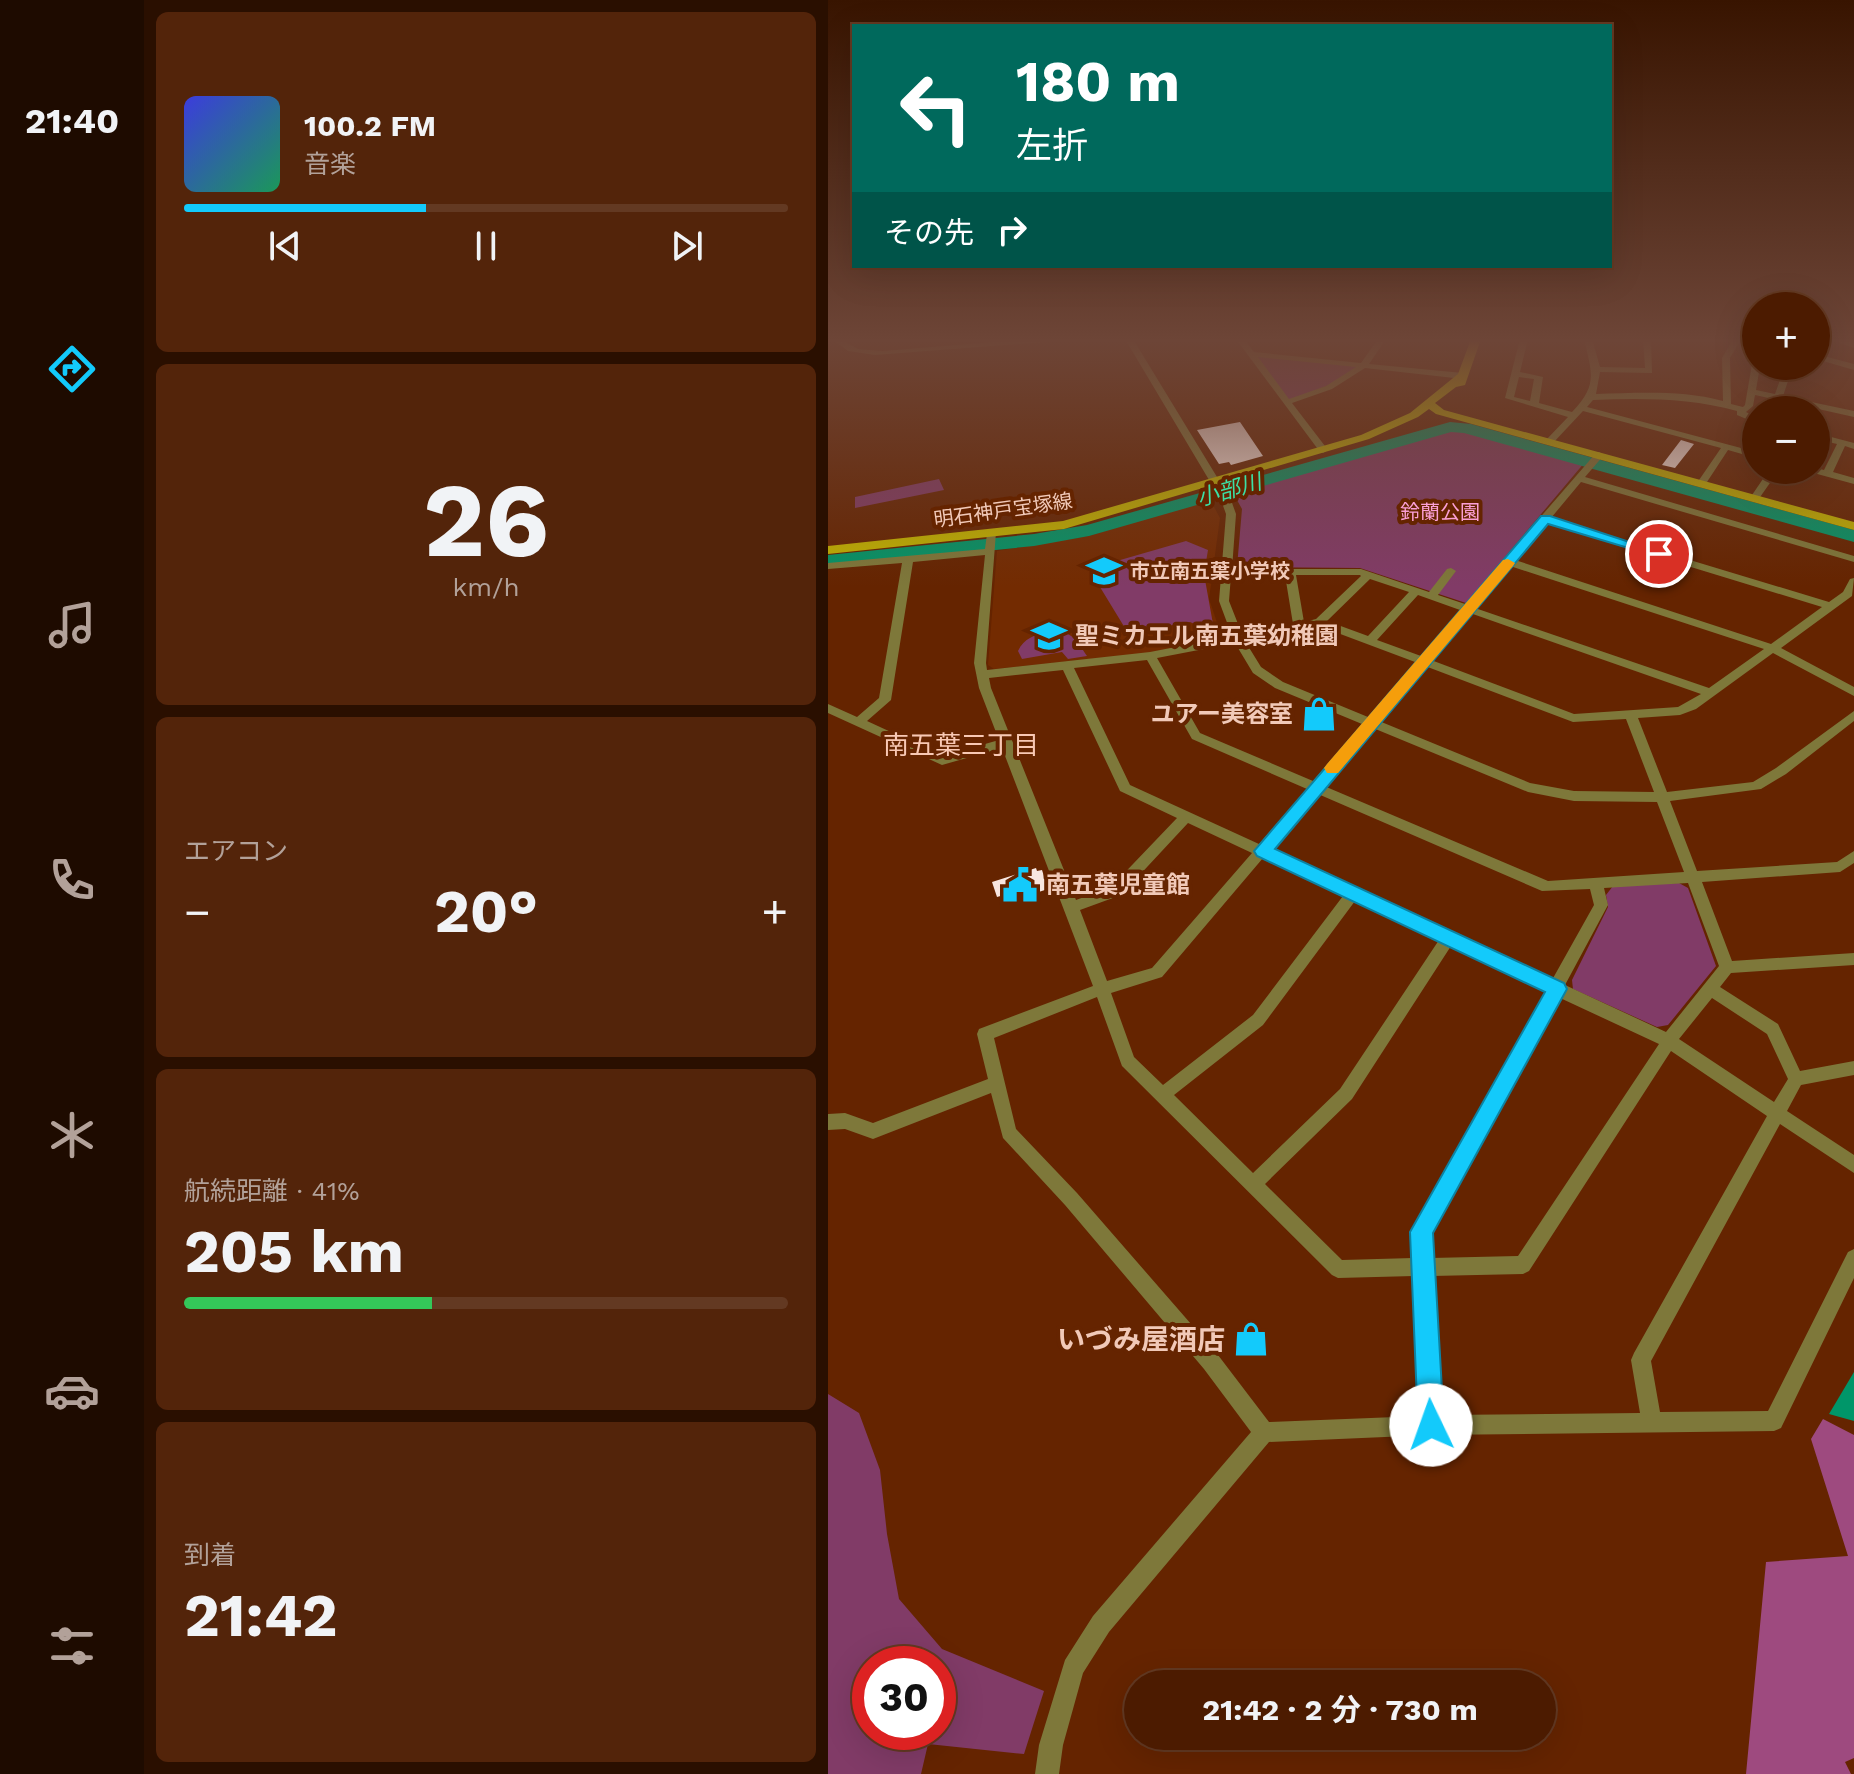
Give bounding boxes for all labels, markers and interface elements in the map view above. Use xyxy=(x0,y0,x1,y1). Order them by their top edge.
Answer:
text: 180 m xyxy=(1016,49,1180,115)
icon: left xyxy=(884,56,988,160)
text: 21:40 xyxy=(25,100,119,142)
text: 100.2 FM xyxy=(304,108,436,143)
text: 左折 xyxy=(1016,125,1088,167)
text: 音楽 xyxy=(304,149,356,179)
icon: right xyxy=(990,208,1034,252)
text: その先 xyxy=(884,215,974,250)
icon: previous xyxy=(263,224,307,268)
icon: pause xyxy=(464,224,508,268)
icon: next xyxy=(665,224,709,268)
map controls xyxy=(1742,292,1830,484)
button: + xyxy=(1742,292,1830,380)
icon: directions xyxy=(44,341,100,397)
button: − xyxy=(1742,396,1830,484)
text: 26 xyxy=(423,459,549,581)
water label: 小部川 xyxy=(1194,468,1266,511)
street label: 明石神戸宝塚線 xyxy=(932,488,1074,532)
park label: 鈴蘭公園 xyxy=(1400,500,1480,524)
pin xyxy=(1625,520,1693,588)
icon: arrive xyxy=(1637,532,1681,576)
school or university icon: 市立南五葉小学校 xyxy=(1085,552,1123,590)
place label: 市立南五葉小学校 xyxy=(1130,559,1290,583)
text: km/h xyxy=(453,572,519,602)
icon: music xyxy=(44,597,100,653)
school or university icon: 聖ミカエル南五葉幼稚園 xyxy=(1030,617,1068,655)
place label: 聖ミカエル南五葉幼稚園 xyxy=(1075,622,1339,650)
shop icon: ユアー美容室 xyxy=(1300,695,1338,733)
place label: ユアー美容室 xyxy=(1150,700,1293,728)
district label: 南五葉三丁目 xyxy=(883,730,1039,760)
text: エアコン xyxy=(184,836,288,866)
icon: phone xyxy=(44,852,100,908)
public building icon: 南五葉児童館 xyxy=(1001,866,1039,904)
place label: 南五葉児童館 xyxy=(1046,871,1190,899)
text: 20° xyxy=(434,876,538,947)
text: − xyxy=(184,886,211,938)
text: + xyxy=(761,886,788,938)
icon: climate xyxy=(44,1107,100,1163)
text: 航続距離 · 41% xyxy=(184,1176,359,1206)
text: 205 km xyxy=(184,1216,404,1287)
shop icon: いづみ屋酒店 xyxy=(1232,1320,1270,1358)
place label: いづみ屋酒店 xyxy=(1057,1323,1225,1356)
icon: car xyxy=(44,1363,100,1419)
position arrow xyxy=(1389,1383,1473,1467)
text: 到着 xyxy=(184,1540,236,1570)
text: 21:42 xyxy=(184,1580,338,1651)
icon: filters xyxy=(44,1618,100,1674)
speed limit sign: 30 xyxy=(852,1646,956,1750)
text: 21:42 · 2 分 · 730 m xyxy=(1202,1692,1478,1727)

